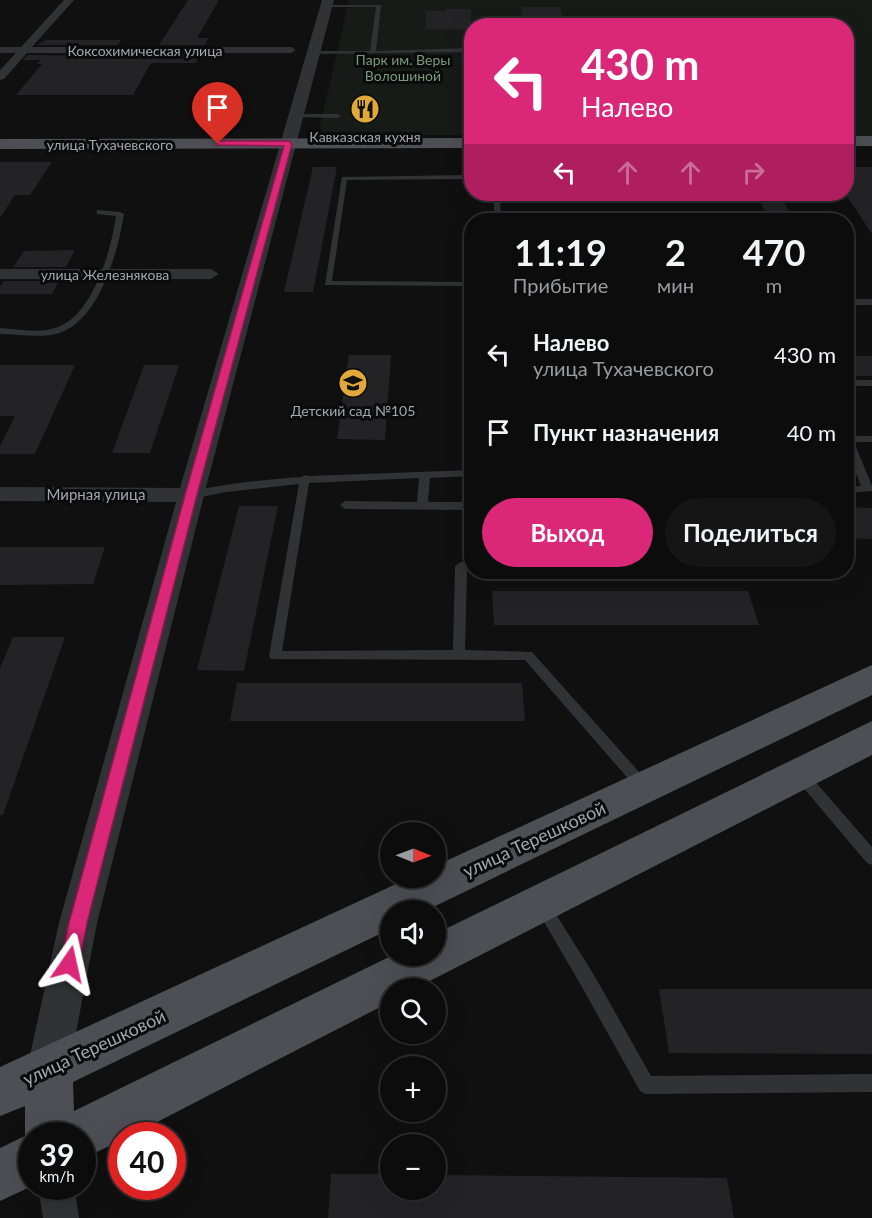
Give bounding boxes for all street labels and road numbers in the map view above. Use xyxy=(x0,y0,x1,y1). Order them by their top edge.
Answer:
street label: Коксохимическая улица xyxy=(67,42,223,59)
street label: улица Тухачевского xyxy=(47,136,173,153)
street label: улица Железнякова xyxy=(41,266,169,283)
street label: Мирная улица xyxy=(47,485,145,503)
street label: улица Терешковой xyxy=(459,796,609,882)
street label: улица Терешковой xyxy=(19,1004,169,1090)

